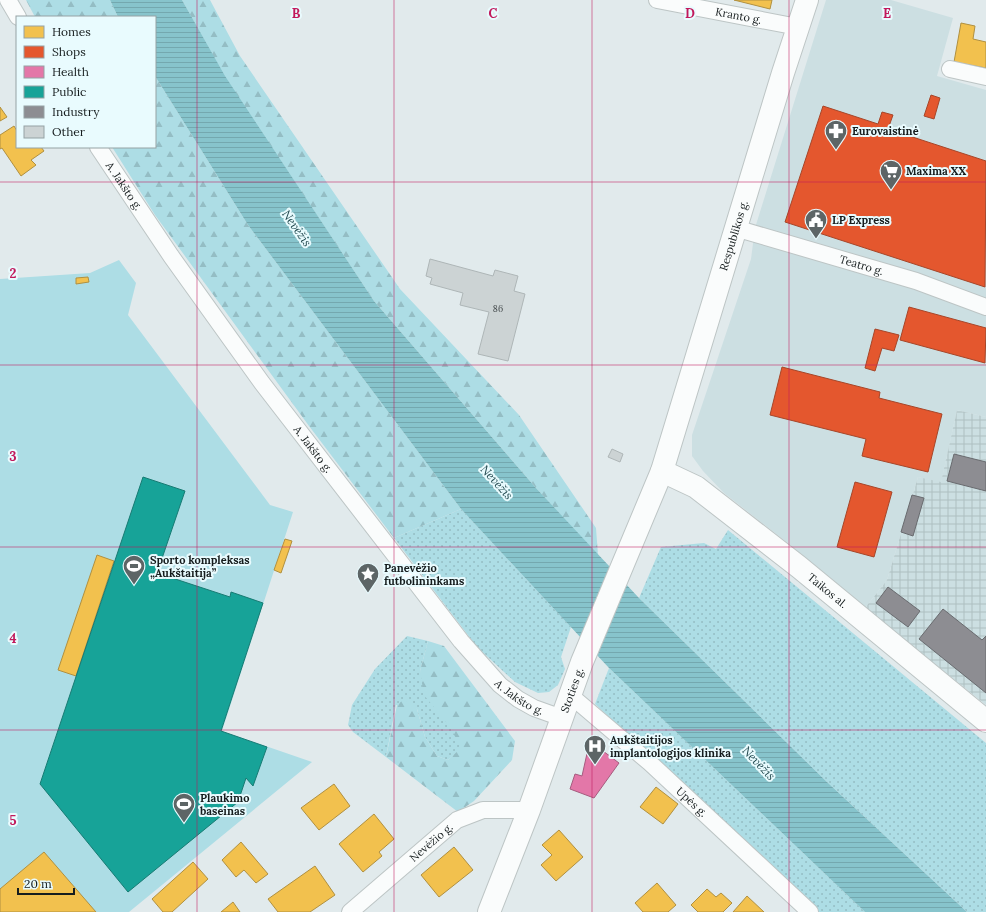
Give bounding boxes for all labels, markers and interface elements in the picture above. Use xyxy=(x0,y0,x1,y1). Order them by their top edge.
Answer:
street label: Kranto g. xyxy=(714,4,763,27)
text: B xyxy=(292,5,301,22)
text: C xyxy=(489,5,498,22)
text: D xyxy=(685,5,695,22)
text: E xyxy=(883,5,891,22)
legend xyxy=(16,16,156,148)
text: Homes xyxy=(52,24,91,39)
text: Shops xyxy=(52,44,86,59)
text: Health xyxy=(52,64,89,79)
text: Public xyxy=(52,84,86,99)
text: Industry xyxy=(52,104,100,119)
pharmacy icon: Eurovaistinė xyxy=(823,118,849,151)
text: Other xyxy=(52,124,86,139)
place label: Eurovaistinė xyxy=(852,124,919,138)
street label: A. Jakšto g. xyxy=(102,158,145,213)
supermarket icon: Maxima XX xyxy=(878,158,904,191)
place label: Maxima XX xyxy=(906,164,966,178)
street label: Respublikos g. xyxy=(716,199,751,272)
water label: Nevėžis xyxy=(279,207,315,249)
public building icon: LP Express xyxy=(803,207,829,240)
place label: LP Express xyxy=(832,213,890,227)
street label: Teatro g. xyxy=(838,252,885,278)
text: 2 xyxy=(10,265,17,282)
house number: 86 xyxy=(493,303,503,314)
street label: A. Jakšto g. xyxy=(290,422,336,475)
text: 3 xyxy=(9,448,17,465)
water label: Nevėžis xyxy=(478,462,516,502)
sports icon: Sporto kompleksas „Aukštaitija” xyxy=(121,553,147,586)
place label: Sporto kompleksas „Aukštaitija” xyxy=(150,553,250,580)
place icon: Panevėžio futbolininkams xyxy=(355,561,381,594)
place label: Panevėžio futbolininkams xyxy=(384,561,464,588)
street label: Taikos al. xyxy=(805,570,850,611)
text: 4 xyxy=(9,630,17,647)
street label: Stoties g. xyxy=(557,666,586,715)
street label: A. Jakšto g. xyxy=(491,676,545,718)
hospital icon: Aukštaitijos implantologijos klinika xyxy=(582,733,608,766)
place label: Aukštaitijos implantologijos klinika xyxy=(610,733,731,760)
water label: Nevėžis xyxy=(739,743,779,783)
street label: Upės g. xyxy=(673,784,710,820)
sports icon: Plaukimo baseinas xyxy=(171,791,197,824)
place label: Plaukimo baseinas xyxy=(199,791,249,818)
text: 5 xyxy=(9,812,17,829)
street label: Nevėžio g. xyxy=(407,820,456,865)
scale bar xyxy=(18,870,74,896)
text: 20 m xyxy=(24,876,52,891)

